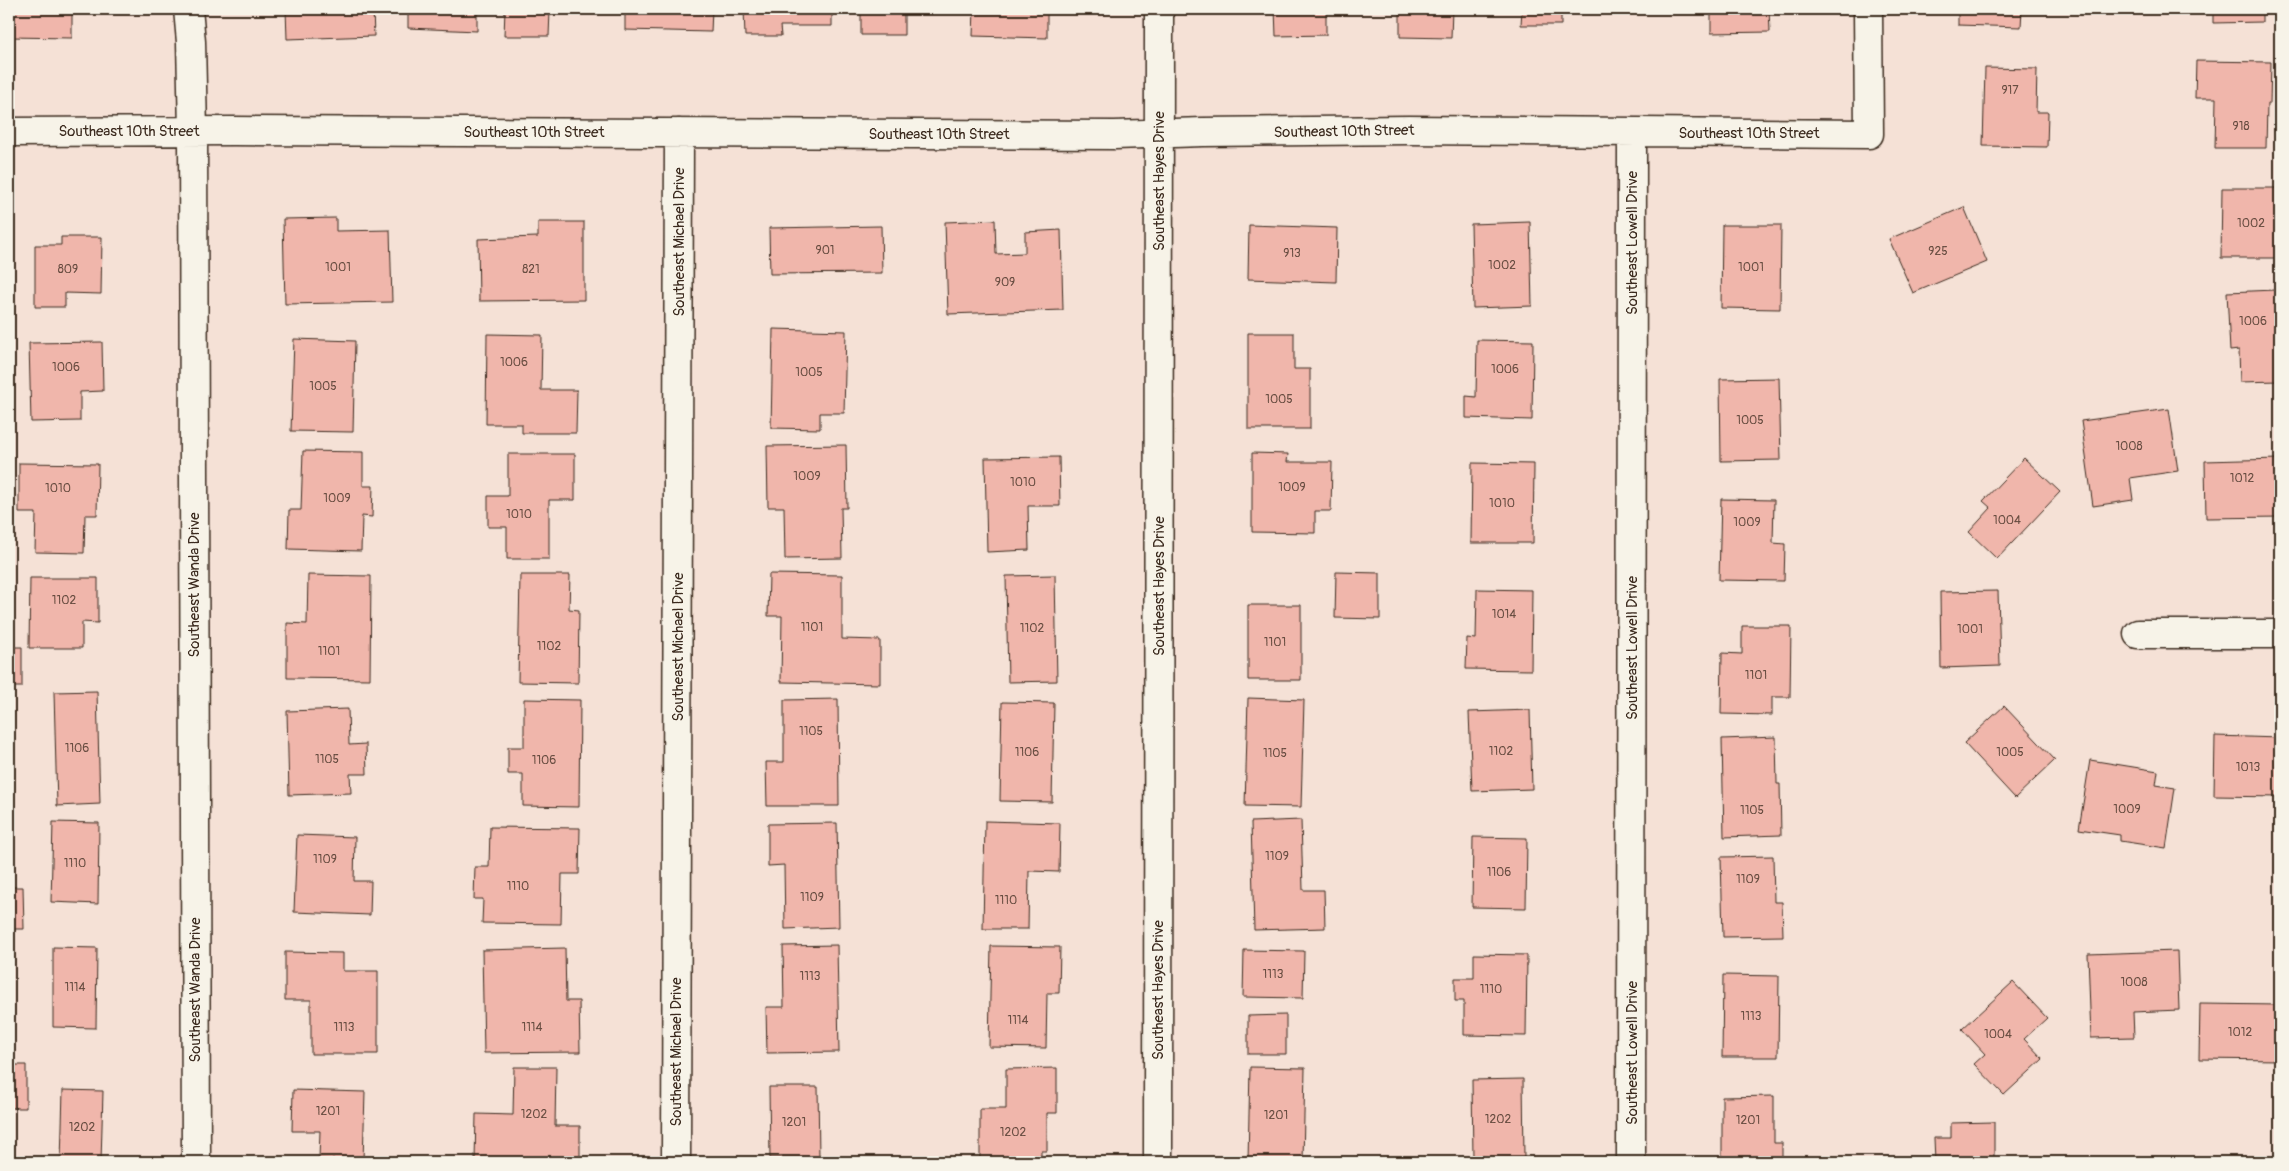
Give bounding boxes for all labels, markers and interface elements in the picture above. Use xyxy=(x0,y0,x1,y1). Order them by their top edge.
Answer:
house number: 917 xyxy=(2001,83,2019,98)
street label: Southeast Hayes Drive xyxy=(1150,110,1169,251)
house number: 918 xyxy=(2233,119,2249,134)
street label: Southeast 10th Street xyxy=(1273,121,1416,142)
street label: Southeast 10th Street xyxy=(59,122,200,141)
street label: Southeast 10th Street xyxy=(464,123,605,142)
street label: Southeast 10th Street xyxy=(1679,124,1820,143)
street label: Southeast 10th Street xyxy=(869,125,1010,144)
street label: Southeast Michael Drive xyxy=(670,167,689,317)
street label: Southeast Lowell Drive xyxy=(1623,170,1642,315)
house number: 1002 xyxy=(2237,216,2265,231)
house number: 901 xyxy=(815,243,835,258)
house number: 925 xyxy=(1928,244,1948,259)
house number: 913 xyxy=(1283,246,1301,261)
house number: 1002 xyxy=(1488,258,1516,273)
house number: 1001 xyxy=(325,260,351,275)
house number: 1001 xyxy=(1738,260,1764,275)
house number: 809 xyxy=(58,262,78,277)
house number: 821 xyxy=(522,262,540,277)
house number: 909 xyxy=(995,275,1015,290)
house number: 1006 xyxy=(2239,314,2267,329)
house number: 1006 xyxy=(500,355,528,370)
house number: 1006 xyxy=(52,360,80,375)
house number: 1006 xyxy=(1491,362,1519,377)
house number: 1005 xyxy=(795,365,823,380)
house number: 1005 xyxy=(309,379,337,394)
house number: 1005 xyxy=(1265,392,1293,407)
house number: 1005 xyxy=(1736,413,1764,428)
house number: 1008 xyxy=(2115,439,2143,454)
house number: 1009 xyxy=(793,469,821,484)
house number: 1012 xyxy=(2230,471,2254,486)
house number: 1010 xyxy=(1010,475,1036,490)
house number: 1009 xyxy=(1278,480,1306,495)
house number: 1010 xyxy=(45,481,71,496)
house number: 1009 xyxy=(323,491,351,506)
house number: 1010 xyxy=(1489,496,1515,511)
house number: 1010 xyxy=(506,507,532,522)
street label: Southeast Wanda Drive xyxy=(185,512,204,658)
house number: 1004 xyxy=(1993,513,2021,528)
street label: Southeast Hayes Drive xyxy=(1150,515,1169,656)
house number: 1009 xyxy=(1733,515,1761,530)
street label: Southeast Michael Drive xyxy=(669,572,688,722)
street label: Southeast Lowell Drive xyxy=(1623,575,1642,720)
house number: 1102 xyxy=(52,593,76,608)
house number: 1014 xyxy=(1492,607,1516,622)
house number: 1101 xyxy=(801,620,823,635)
house number: 1102 xyxy=(1020,621,1044,636)
house number: 1001 xyxy=(1957,622,1983,637)
house number: 1101 xyxy=(1264,635,1286,650)
house number: 1102 xyxy=(537,639,561,654)
house number: 1101 xyxy=(318,644,340,659)
house number: 1101 xyxy=(1745,668,1767,683)
house number: 1105 xyxy=(799,724,823,739)
house number: 1106 xyxy=(65,741,89,756)
house number: 1102 xyxy=(1489,744,1513,759)
house number: 1106 xyxy=(1015,745,1039,760)
house number: 1005 xyxy=(1996,745,2024,760)
house number: 1105 xyxy=(1263,746,1287,761)
house number: 1105 xyxy=(315,752,339,767)
house number: 1106 xyxy=(532,753,556,768)
house number: 1013 xyxy=(2236,760,2260,775)
house number: 1009 xyxy=(2113,802,2141,817)
house number: 1105 xyxy=(1740,803,1764,818)
house number: 1109 xyxy=(1265,849,1289,864)
house number: 1109 xyxy=(313,852,337,867)
house number: 1110 xyxy=(64,856,86,871)
house number: 1106 xyxy=(1487,865,1511,880)
house number: 1109 xyxy=(1736,872,1760,887)
house number: 1110 xyxy=(507,879,529,894)
house number: 1109 xyxy=(800,890,824,905)
house number: 1110 xyxy=(995,893,1017,908)
street label: Southeast Wanda Drive xyxy=(186,917,205,1063)
street label: Southeast Hayes Drive xyxy=(1149,919,1168,1060)
house number: 1113 xyxy=(1263,967,1284,982)
house number: 1113 xyxy=(800,969,821,984)
house number: 1008 xyxy=(2120,975,2148,990)
street label: Southeast Michael Drive xyxy=(667,977,686,1127)
house number: 1114 xyxy=(64,980,86,995)
street label: Southeast Lowell Drive xyxy=(1623,980,1642,1125)
house number: 1110 xyxy=(1480,982,1502,997)
house number: 1113 xyxy=(1741,1009,1762,1024)
house number: 1114 xyxy=(1007,1013,1029,1028)
house number: 1113 xyxy=(334,1020,355,1035)
house number: 1114 xyxy=(521,1020,543,1035)
house number: 1012 xyxy=(2228,1025,2252,1040)
house number: 1004 xyxy=(1984,1027,2012,1042)
house number: 1201 xyxy=(316,1104,340,1119)
house number: 1202 xyxy=(521,1107,547,1122)
house number: 1201 xyxy=(1264,1108,1288,1123)
house number: 1202 xyxy=(1485,1112,1511,1127)
house number: 1201 xyxy=(1736,1113,1760,1128)
house number: 1201 xyxy=(782,1115,806,1130)
house number: 1202 xyxy=(69,1120,95,1135)
house number: 1202 xyxy=(1000,1125,1026,1140)

